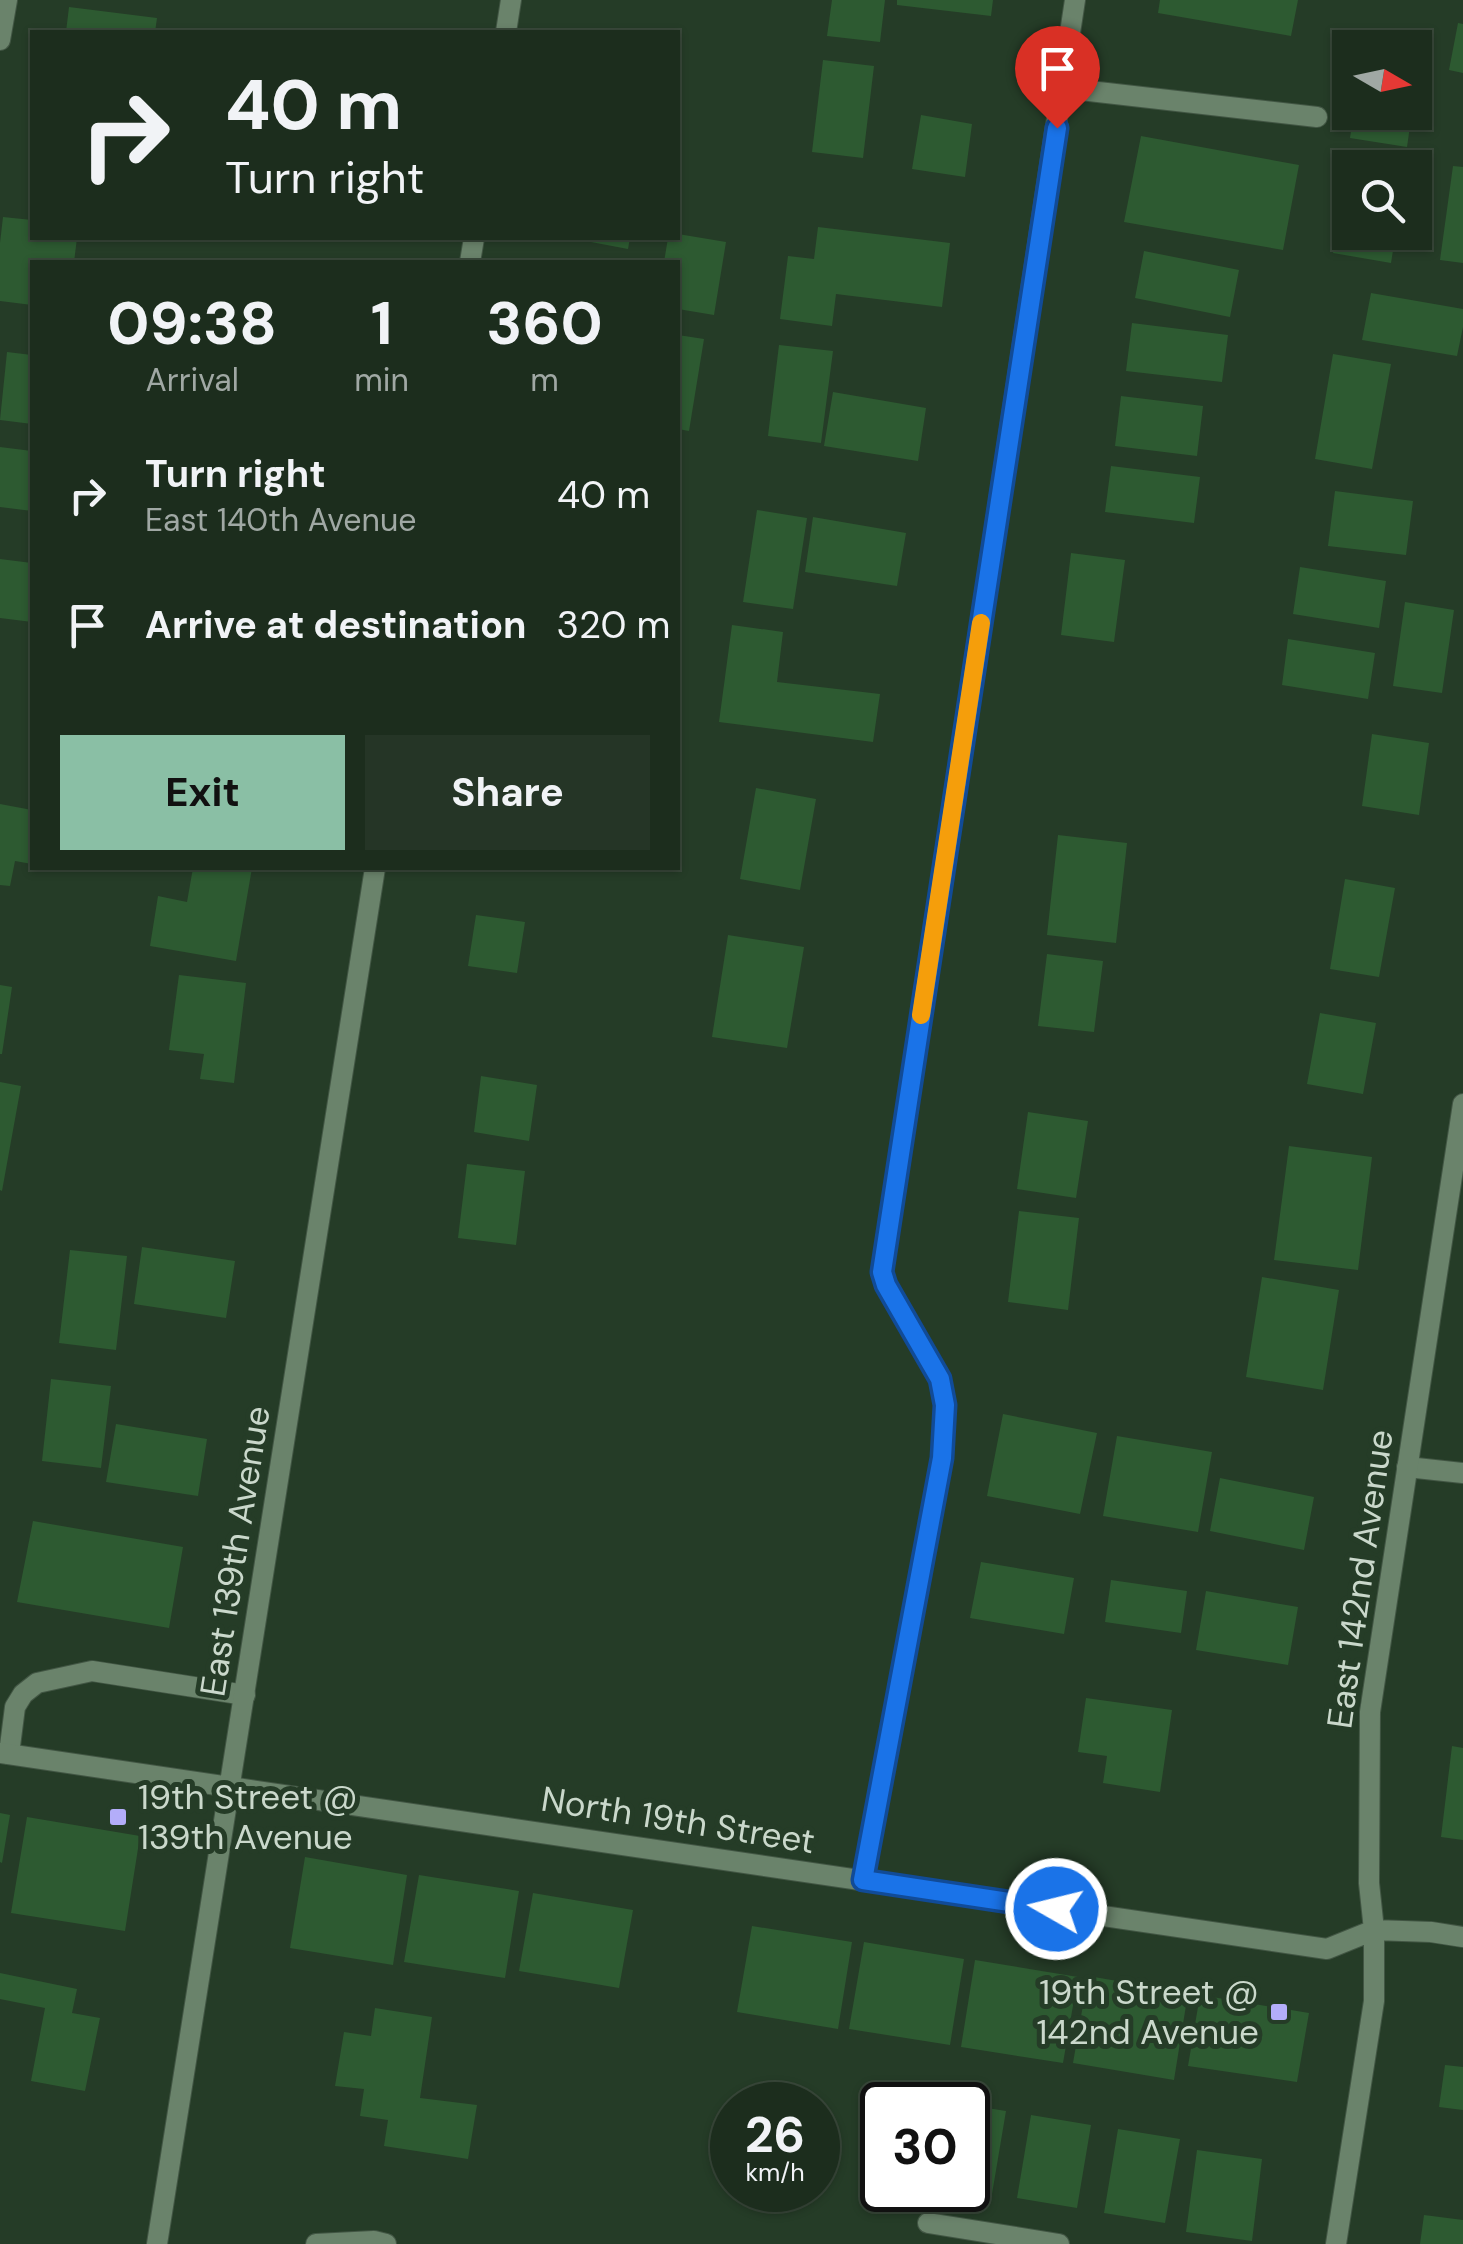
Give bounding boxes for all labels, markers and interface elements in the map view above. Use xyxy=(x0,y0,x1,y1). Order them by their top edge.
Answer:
pin xyxy=(1015,26,1100,129)
north arrow xyxy=(1332,30,1432,130)
map controls xyxy=(1332,30,1432,250)
icon: arrive xyxy=(1030,41,1085,96)
text: 40 m xyxy=(225,60,402,151)
icon: right xyxy=(60,70,190,200)
text: Turn right xyxy=(225,148,424,207)
button: search xyxy=(1332,150,1432,250)
text: 09:38 xyxy=(107,284,277,363)
text: 1 xyxy=(371,284,393,363)
text: 360 xyxy=(486,284,603,363)
text: Arrival xyxy=(146,359,239,401)
text: min xyxy=(354,359,409,401)
text: m xyxy=(530,359,559,401)
text: Turn right xyxy=(145,449,326,499)
icon: right xyxy=(60,468,115,523)
text: 40 m xyxy=(557,470,650,520)
text: East 140th Avenue xyxy=(145,499,416,541)
icon: arrive xyxy=(60,598,115,653)
text: Arrive at destination xyxy=(145,600,527,650)
text: 320 m xyxy=(557,600,670,650)
button: Exit xyxy=(60,735,345,850)
button: Share xyxy=(365,735,650,850)
street label: East 139th Avenue xyxy=(189,1403,281,1699)
street label: East 142nd Avenue xyxy=(1316,1427,1404,1731)
place label: 19th Street @ 139th Avenue xyxy=(138,1774,358,1860)
street label: North 19th Street xyxy=(538,1776,818,1864)
marker: 19th Street @ 139th Avenue xyxy=(107,1806,129,1828)
position arrow xyxy=(1004,1857,1108,1961)
place label: 19th Street @ 142nd Avenue xyxy=(1036,1969,1259,2055)
marker: 19th Street @ 142nd Avenue xyxy=(1268,2001,1290,2023)
speed limit sign: 30 xyxy=(860,2082,990,2212)
text: 26 xyxy=(745,2102,805,2168)
text: km/h xyxy=(745,2156,805,2189)

